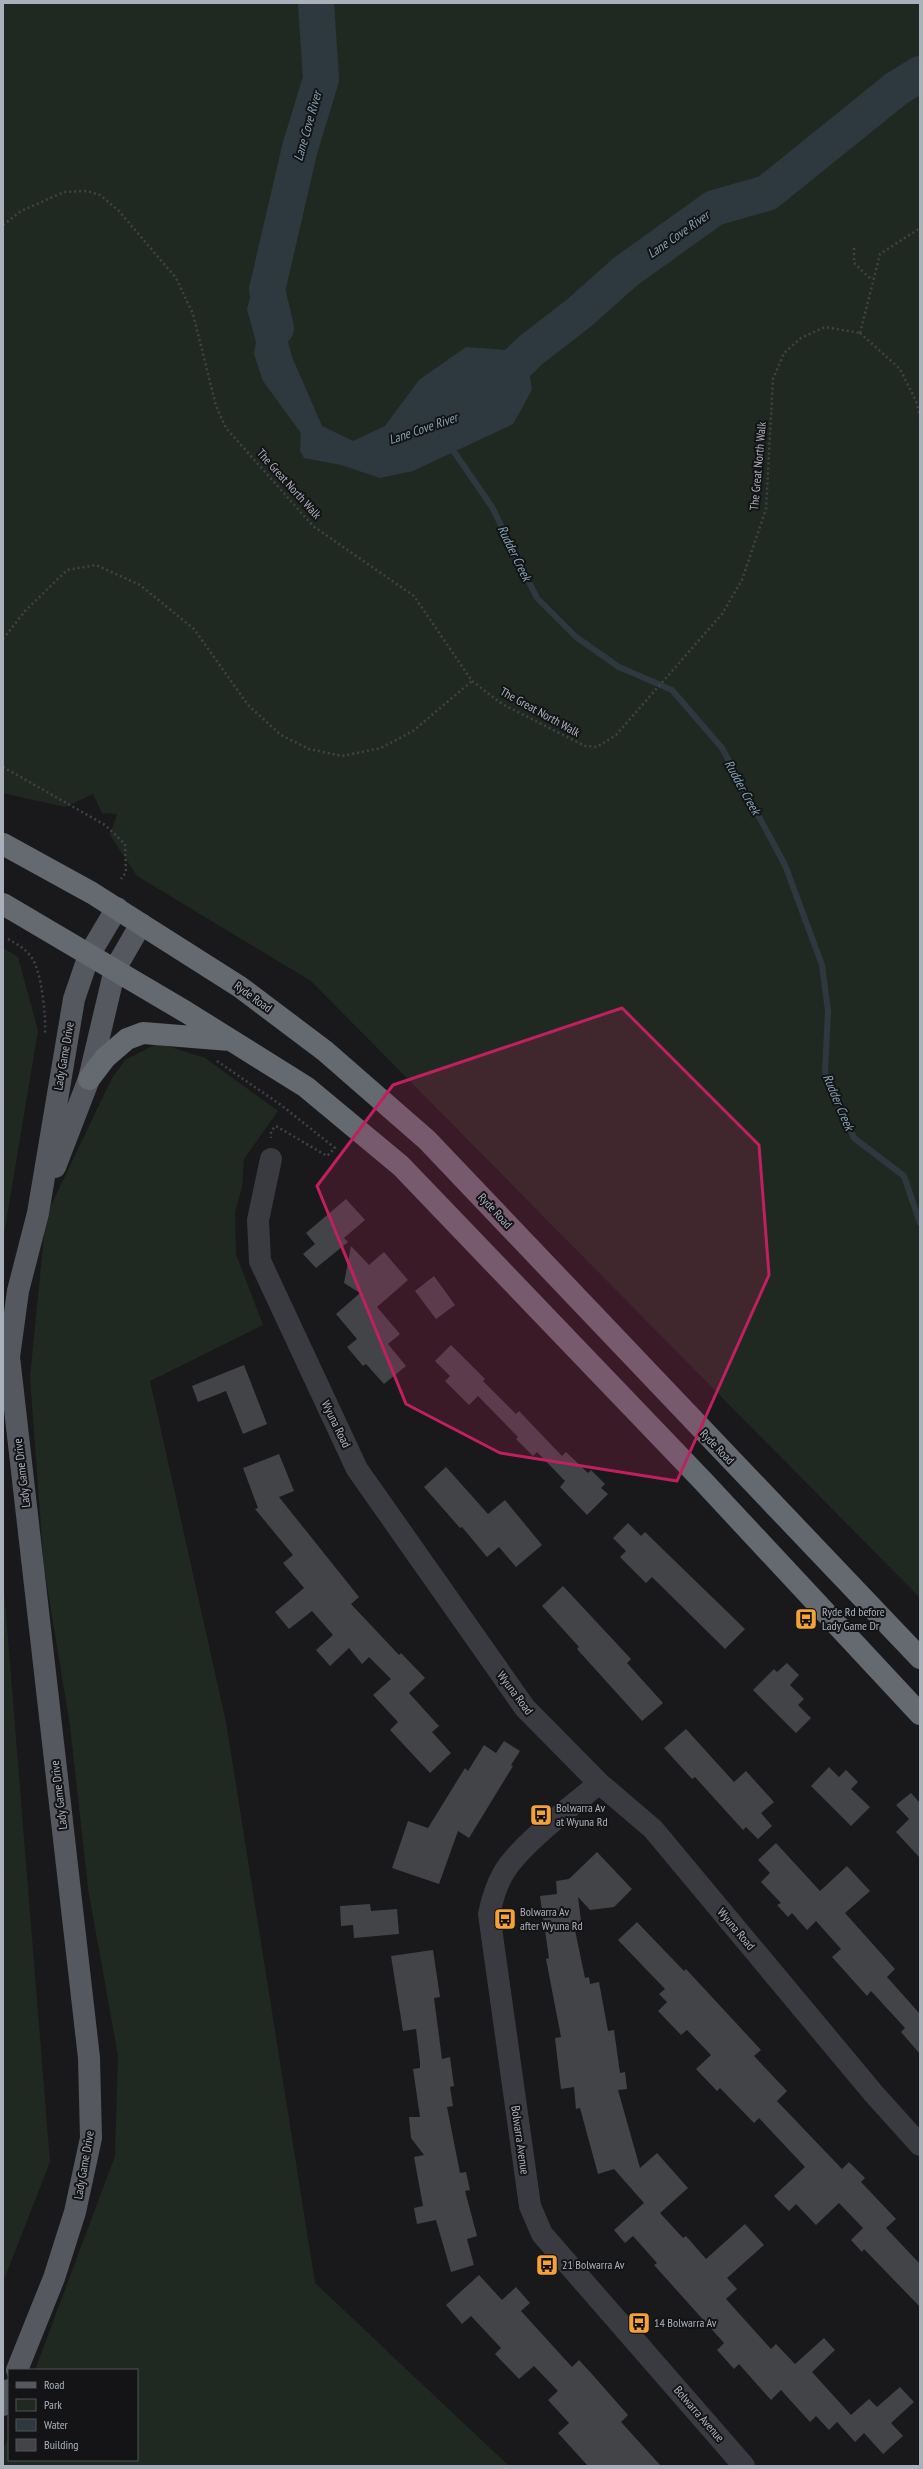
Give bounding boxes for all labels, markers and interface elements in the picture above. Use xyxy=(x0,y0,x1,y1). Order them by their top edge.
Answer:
water label: Lane Cove River xyxy=(289,87,326,163)
water label: Lane Cove River xyxy=(644,206,714,262)
water label: Lane Cove River xyxy=(387,408,462,448)
street label: The Great North Walk xyxy=(746,421,769,511)
street label: The Great North Walk xyxy=(254,446,325,522)
water label: Rudder Creek xyxy=(494,523,536,586)
street label: The Great North Walk xyxy=(498,683,583,740)
water label: Rudder Creek xyxy=(721,757,765,819)
street label: Ryde Road xyxy=(231,978,275,1015)
street label: Lady Game Drive xyxy=(50,1020,77,1091)
water label: Rudder Creek xyxy=(819,1071,859,1135)
street label: Ryde Road xyxy=(475,1190,516,1232)
street label: Wyuna Road xyxy=(319,1398,354,1450)
street label: Ryde Road xyxy=(697,1426,738,1467)
street label: Lady Game Drive xyxy=(10,1438,33,1508)
place label: Ryde Rd before Lady Game Dr xyxy=(822,1604,885,1633)
bus stop icon: Ryde Rd before Lady Game Dr xyxy=(793,1606,819,1632)
street label: Wyuna Road xyxy=(494,1668,537,1717)
street label: Lady Game Drive xyxy=(47,1760,70,1830)
place label: Bolwarra Av at Wyuna Rd xyxy=(556,1800,608,1829)
bus stop icon: Bolwarra Av at Wyuna Rd xyxy=(528,1802,554,1828)
place label: Bolwarra Av after Wyuna Rd xyxy=(520,1904,583,1933)
street label: Wyuna Road xyxy=(714,1904,758,1953)
bus stop icon: Bolwarra Av after Wyuna Rd xyxy=(492,1906,518,1932)
street label: Bolwarra Avenue xyxy=(508,2104,533,2175)
street label: Lady Game Drive xyxy=(70,2129,97,2200)
bus stop icon: 21 Bolwarra Av xyxy=(534,2252,560,2278)
place label: 21 Bolwarra Av xyxy=(562,2257,625,2272)
bus stop icon: 14 Bolwarra Av xyxy=(626,2310,652,2336)
place label: 14 Bolwarra Av xyxy=(654,2315,717,2330)
legend xyxy=(8,2369,138,2461)
text: Road xyxy=(44,2377,64,2392)
street label: Bolwarra Avenue xyxy=(671,2383,728,2445)
text: Park xyxy=(44,2397,62,2412)
text: Water xyxy=(44,2417,69,2432)
text: Building xyxy=(44,2437,79,2452)

